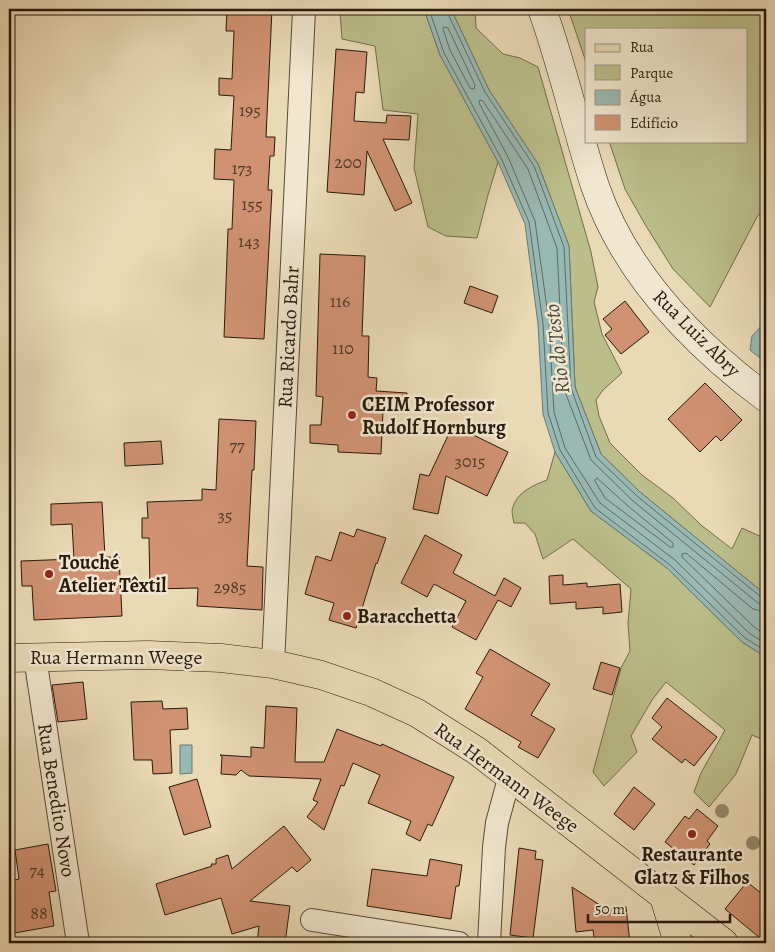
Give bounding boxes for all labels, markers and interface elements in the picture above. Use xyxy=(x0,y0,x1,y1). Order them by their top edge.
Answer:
legend xyxy=(585,28,748,142)
text: Rua xyxy=(630,37,654,57)
text: Parque xyxy=(630,63,673,83)
text: Água xyxy=(629,87,661,107)
house number: 195 xyxy=(239,98,261,122)
text: Edifício xyxy=(630,113,678,133)
house number: 200 xyxy=(334,150,362,174)
house number: 173 xyxy=(231,156,253,180)
house number: 155 xyxy=(241,192,263,216)
house number: 143 xyxy=(238,229,260,253)
street label: Rua Ricardo Bahr xyxy=(271,265,306,409)
street label: Rua Luiz Abry xyxy=(647,284,747,384)
house number: 116 xyxy=(330,289,350,313)
water label: Rio do Testo xyxy=(538,303,576,395)
house number: 110 xyxy=(332,336,354,360)
place label: CEIM Professor Rudolf Hornburg xyxy=(362,391,507,441)
marker: CEIM Professor Rudolf Hornburg xyxy=(346,409,358,421)
house number: 77 xyxy=(229,433,245,457)
house number: 3015 xyxy=(455,449,485,473)
house number: 35 xyxy=(217,503,233,527)
place label: Touché Atelier Têxtil xyxy=(58,549,167,599)
marker: Touché Atelier Têxtil xyxy=(43,568,55,580)
house number: 2985 xyxy=(213,575,247,599)
place label: Baracchetta xyxy=(357,603,457,630)
marker: Baracchetta xyxy=(341,610,353,622)
street label: Rua Hermann Weege xyxy=(30,644,202,671)
street label: Rua Hermann Weege xyxy=(429,716,585,839)
street label: Rua Benedito Novo xyxy=(31,721,82,879)
marker: Restaurante Glatz & Filhos xyxy=(686,828,698,840)
place label: Restaurante Glatz & Filhos xyxy=(634,841,750,891)
house number: 74 xyxy=(29,858,45,882)
scale bar xyxy=(588,892,730,924)
text: 50 m xyxy=(595,899,625,919)
house number: 88 xyxy=(30,901,48,925)

